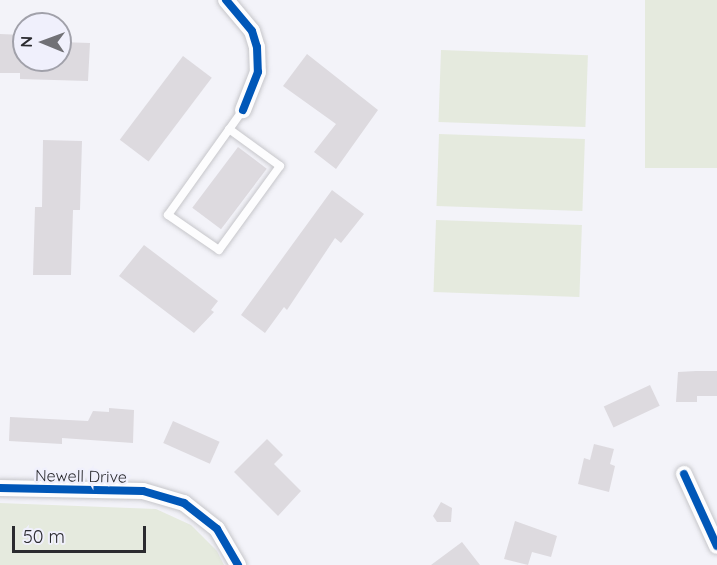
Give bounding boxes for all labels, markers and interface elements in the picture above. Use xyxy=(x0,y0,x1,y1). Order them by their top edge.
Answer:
north arrow xyxy=(12,12,72,72)
text: N xyxy=(16,36,36,48)
street label: Newell Drive xyxy=(35,466,127,486)
scale bar xyxy=(15,514,148,552)
text: 50 m xyxy=(23,525,65,548)

